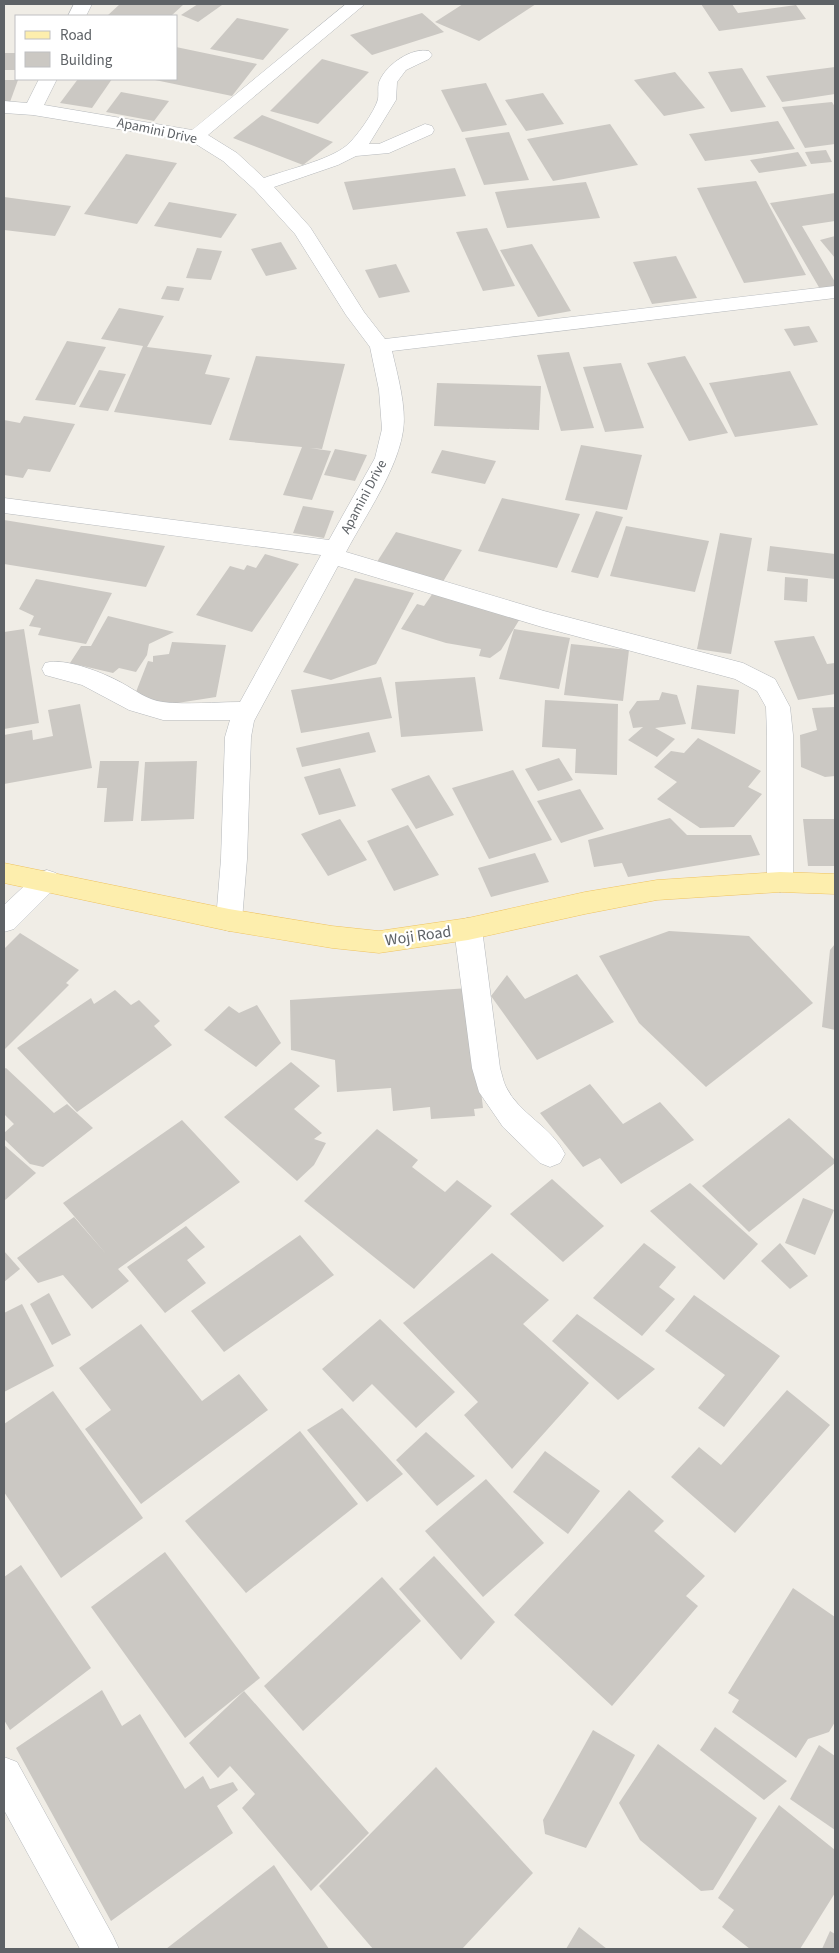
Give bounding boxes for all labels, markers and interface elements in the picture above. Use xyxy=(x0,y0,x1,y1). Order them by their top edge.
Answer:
legend xyxy=(15,15,178,80)
text: Road xyxy=(60,25,92,46)
text: Building xyxy=(60,50,113,71)
street label: Apamini Drive xyxy=(115,113,199,149)
street label: Apamini Drive xyxy=(336,456,392,538)
street label: Woji Road xyxy=(383,920,453,952)

